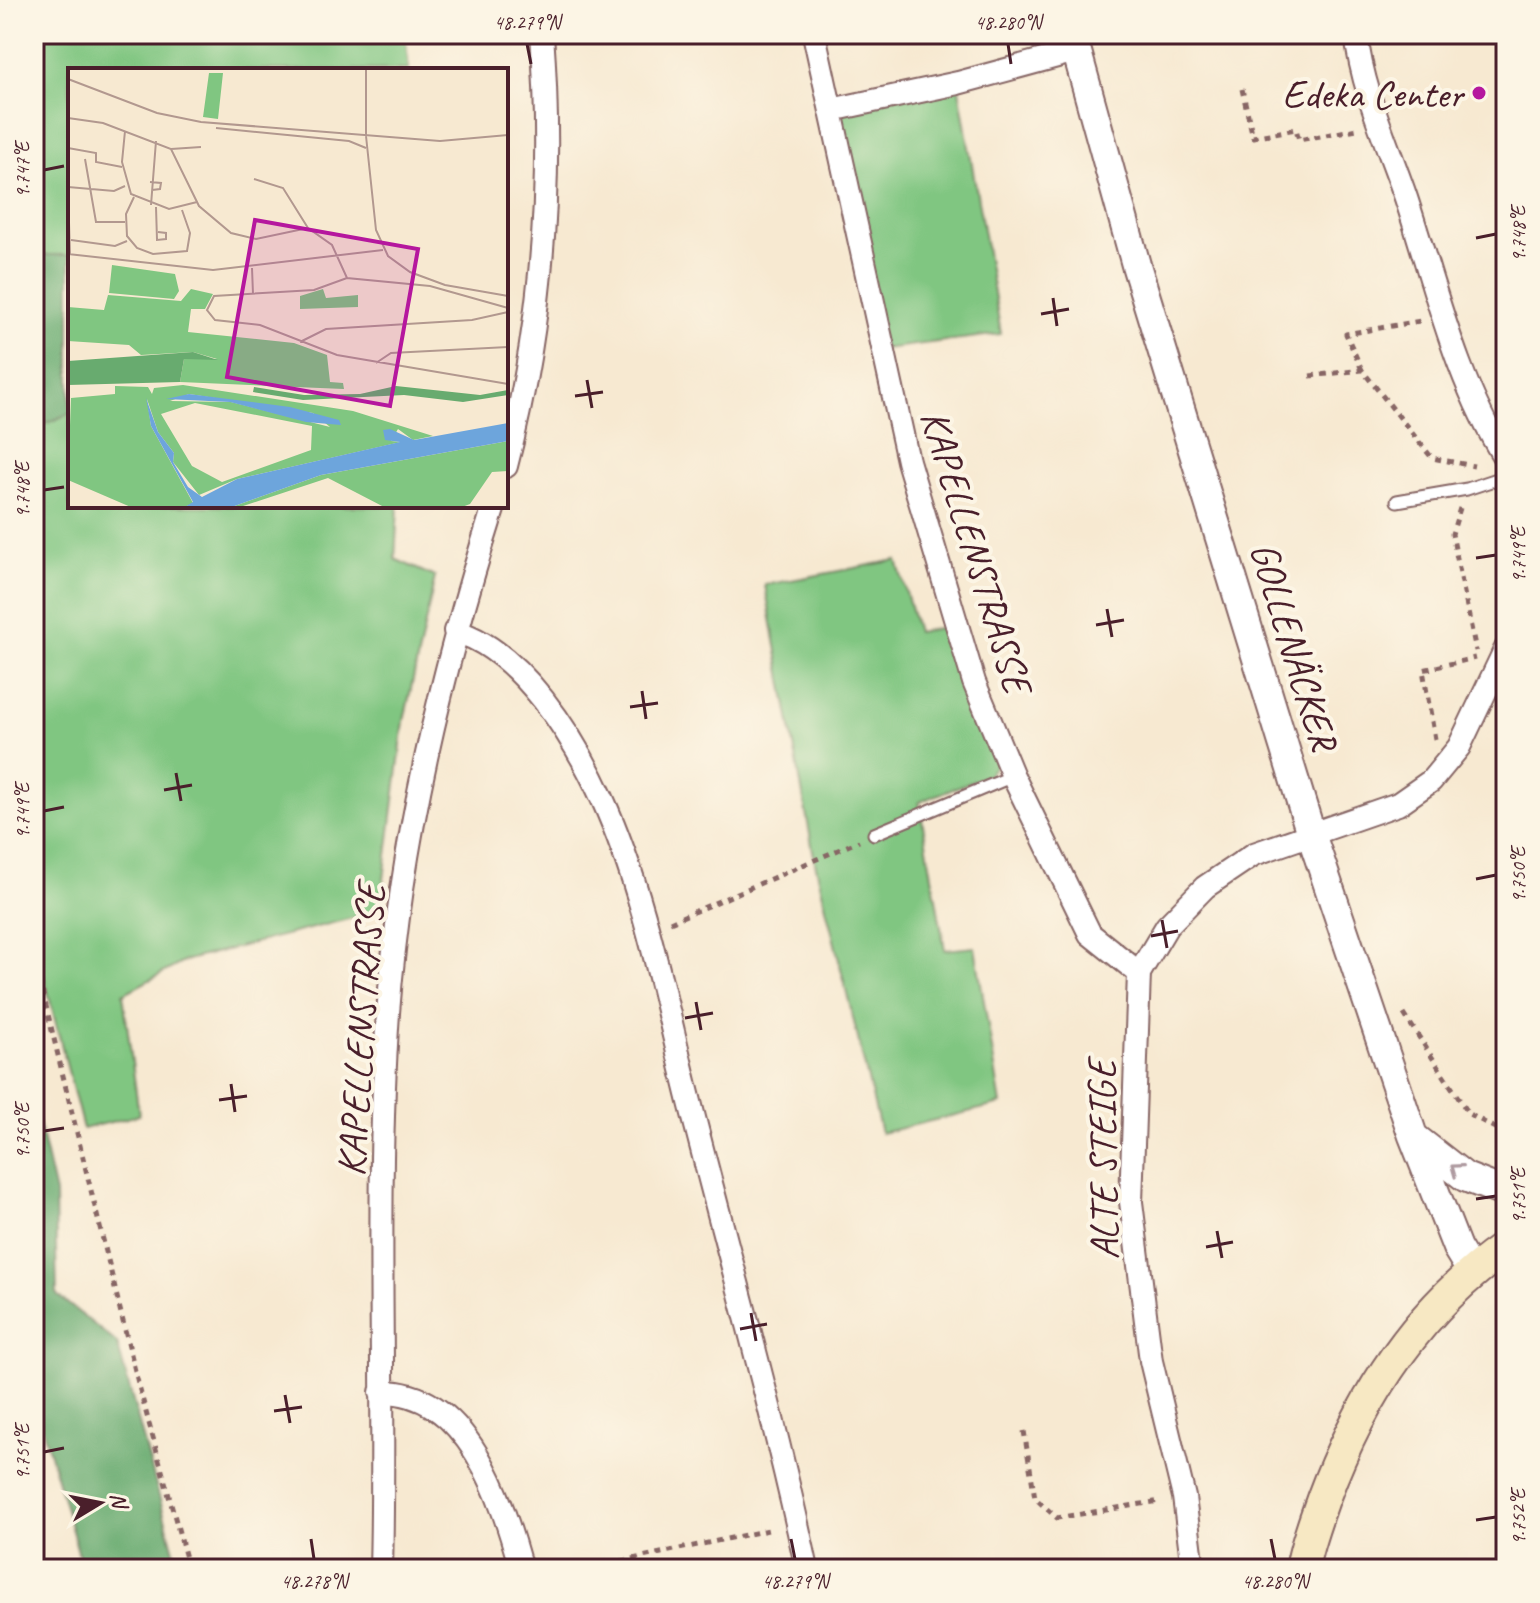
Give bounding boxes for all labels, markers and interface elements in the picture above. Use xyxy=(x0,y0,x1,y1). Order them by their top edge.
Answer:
text: 48.279°N xyxy=(494,10,563,35)
text: 48.280°N xyxy=(975,10,1044,35)
inset map xyxy=(68,68,508,508)
place label: Edeka Center xyxy=(1282,69,1466,119)
marker: Edeka Center xyxy=(1470,84,1488,102)
text: 9.747°E xyxy=(10,139,35,198)
text: 9.748°E xyxy=(1506,203,1531,262)
street label: KAPELLENSTRASSE xyxy=(909,404,1044,703)
text: 9.748°E xyxy=(10,459,35,518)
text: 9.749°E xyxy=(1506,524,1531,583)
street label: GOLLENÄCKER xyxy=(1239,536,1350,759)
text: 9.749°E xyxy=(10,780,35,839)
text: 9.750°E xyxy=(1506,844,1531,903)
street label: KAPELLENSTRASSE xyxy=(326,877,397,1178)
street label: ALTE STEIGE xyxy=(1076,1055,1130,1260)
text: 9.750°E xyxy=(10,1100,35,1159)
one-way arrow xyxy=(1450,1165,1465,1179)
text: 9.751°E xyxy=(1506,1165,1531,1224)
text: 9.751°E xyxy=(10,1421,35,1480)
north arrow xyxy=(60,1463,140,1543)
text: 9.752°E xyxy=(1506,1486,1531,1545)
text: N xyxy=(104,1491,134,1512)
text: 48.278°N xyxy=(281,1569,350,1594)
text: 48.279°N xyxy=(762,1569,831,1594)
text: 48.280°N xyxy=(1242,1569,1311,1594)

